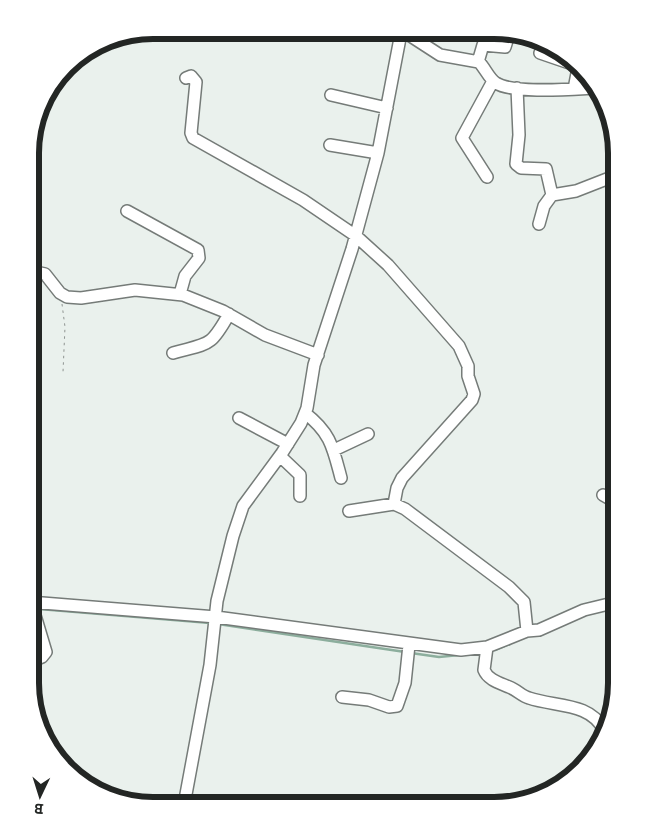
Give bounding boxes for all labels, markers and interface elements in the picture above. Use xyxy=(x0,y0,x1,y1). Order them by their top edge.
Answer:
north arrow xyxy=(15,771,65,821)
text: B xyxy=(34,800,44,818)

